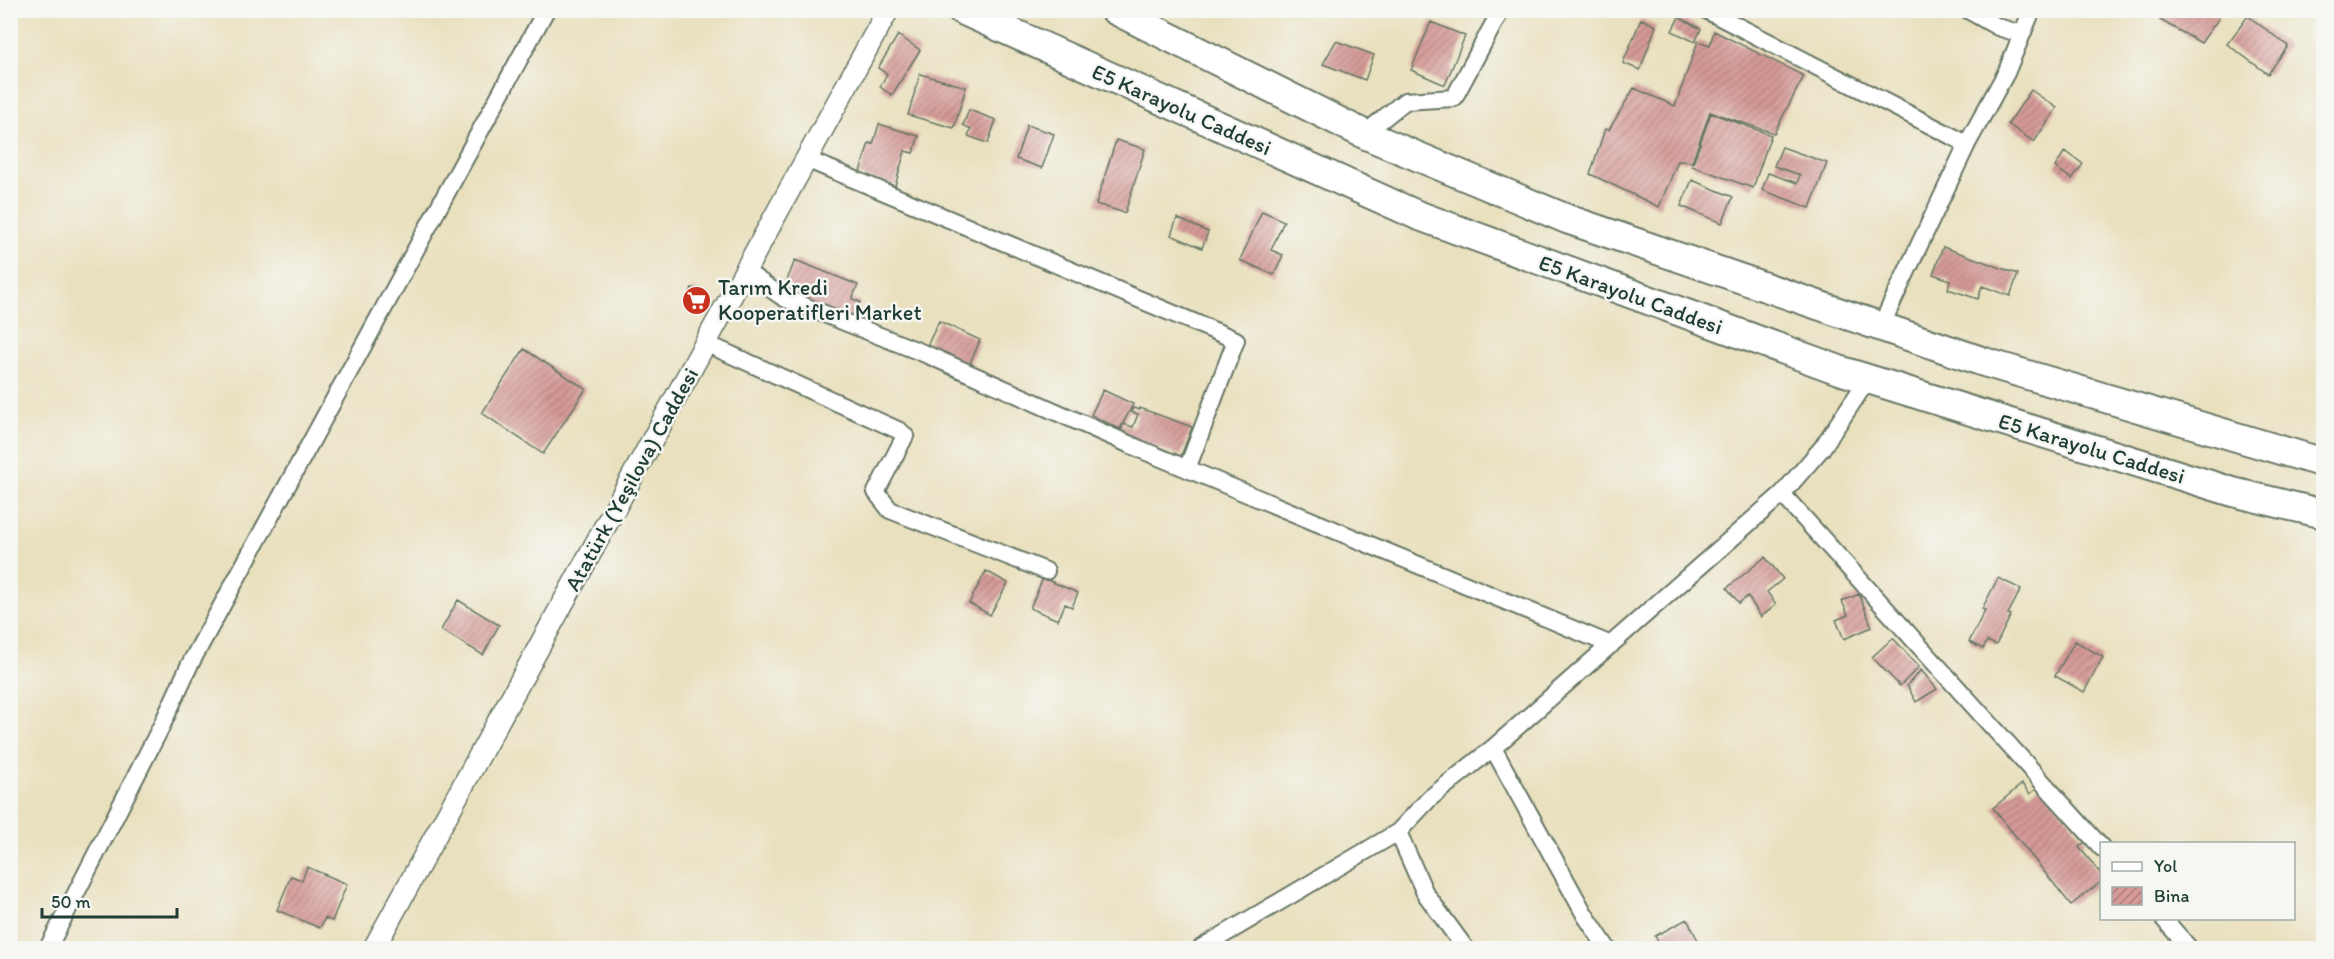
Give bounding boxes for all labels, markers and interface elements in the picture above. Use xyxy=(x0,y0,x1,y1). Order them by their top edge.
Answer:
street label: E5 Karayolu Caddesi xyxy=(1088,58,1276,161)
street label: E5 Karayolu Caddesi xyxy=(1535,249,1726,340)
place label: Tarım Kredi Kooperatifleri Market xyxy=(718,274,922,326)
supermarket icon: Tarım Kredi Kooperatifleri Market xyxy=(681,284,713,316)
street label: Atatürk (Yeşilova) Caddesi xyxy=(559,363,704,596)
street label: E5 Karayolu Caddesi xyxy=(1995,407,2188,490)
legend xyxy=(2100,842,2295,920)
text: Yol xyxy=(2154,855,2177,877)
scale bar xyxy=(42,881,177,919)
text: Bina xyxy=(2154,885,2189,907)
text: 50 m xyxy=(51,891,91,913)

